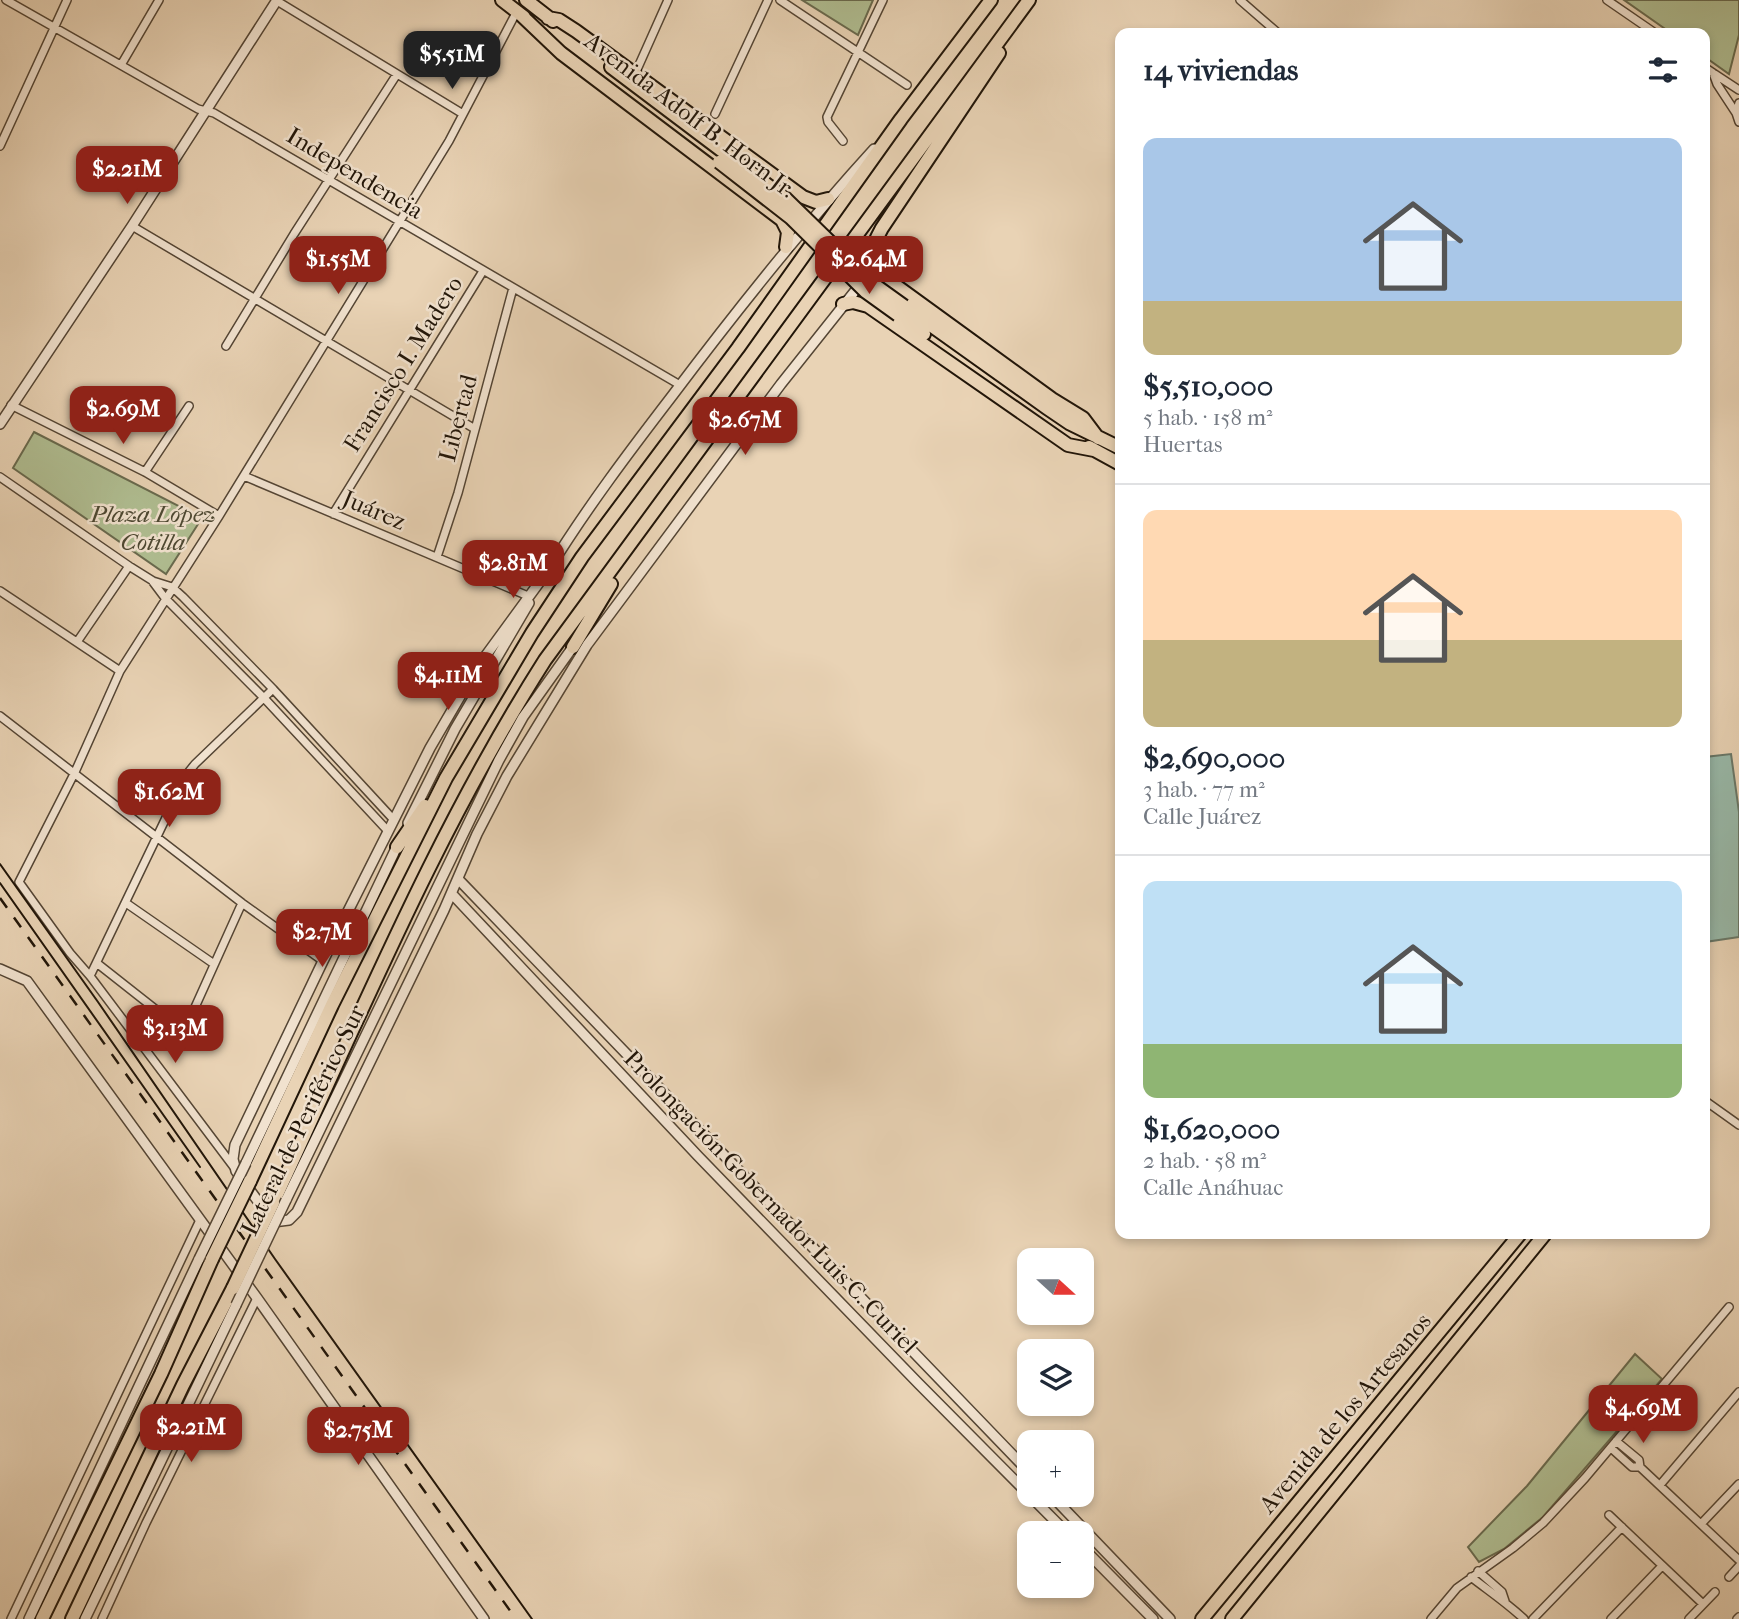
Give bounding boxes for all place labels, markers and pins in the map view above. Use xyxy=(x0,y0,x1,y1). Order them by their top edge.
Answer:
pin: $5.51M xyxy=(395,32,509,91)
pin: $2.21M xyxy=(70,146,184,206)
pin: $1.55M xyxy=(281,236,395,296)
pin: $2.64M xyxy=(812,236,926,296)
pin: $2.69M xyxy=(66,386,180,446)
pin: $2.67M xyxy=(688,398,802,457)
pin: $2.81M xyxy=(456,540,570,600)
pin: $4.11M xyxy=(391,652,505,712)
pin: $1.62M xyxy=(112,770,226,829)
pin: $2.7M xyxy=(273,909,371,969)
pin: $3.13M xyxy=(118,1006,232,1065)
pin: $4.69M xyxy=(1586,1386,1700,1445)
pin: $2.21M xyxy=(134,1404,248,1464)
pin: $2.75M xyxy=(301,1408,415,1467)

